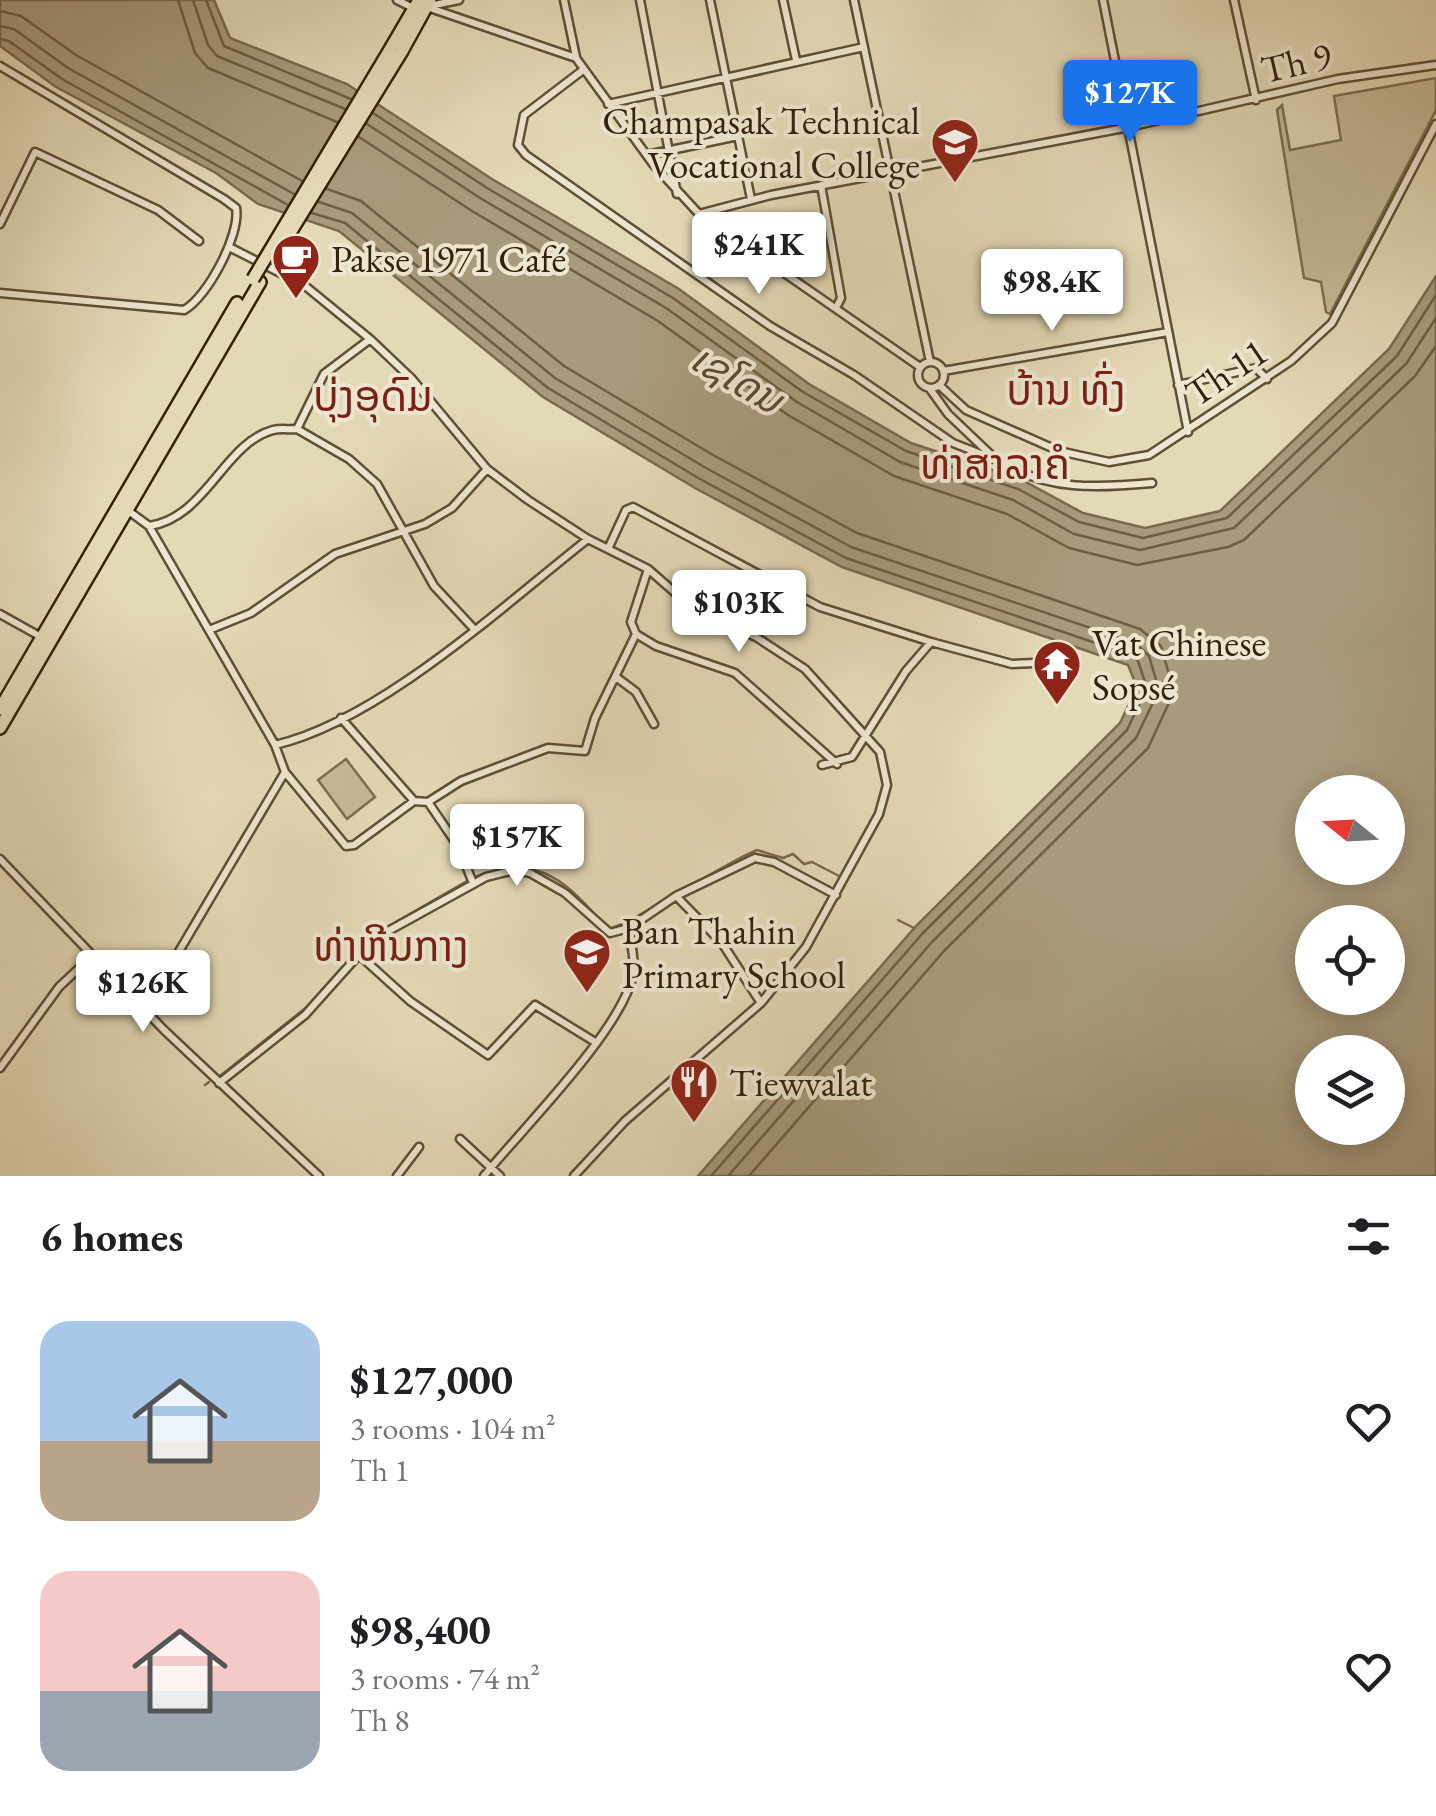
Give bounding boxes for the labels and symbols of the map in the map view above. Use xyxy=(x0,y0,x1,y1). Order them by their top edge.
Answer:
street label: Th 9 xyxy=(1256,30,1336,94)
pin: $127K xyxy=(1060,60,1200,145)
place label: Champasak Technical Vocational College xyxy=(602,96,920,189)
school or university icon: Champasak Technical Vocational College xyxy=(929,116,981,184)
pin: $241K xyxy=(689,212,829,297)
cafe icon: Pakse 1971 Café xyxy=(270,232,322,300)
place label: Pakse 1971 Café xyxy=(331,234,566,283)
pin: $98.4K xyxy=(971,249,1133,334)
street label: Th 11 xyxy=(1175,327,1277,417)
water label: ເຊໂດນ xyxy=(682,332,794,427)
district label: ບ້ານ ທົ່ງ xyxy=(1006,361,1126,418)
district label: ບຸ່ງອຸດົມ xyxy=(313,369,433,424)
district label: ທ່າສາລາຄໍ xyxy=(920,437,1070,492)
pin: $103K xyxy=(669,570,809,655)
place label: Vat Chinese Sopsé xyxy=(1092,618,1266,711)
temple icon: Vat Chinese Sopsé xyxy=(1031,638,1083,706)
north arrow xyxy=(1295,775,1405,885)
pin: $157K xyxy=(447,804,587,889)
place label: Ban Thahin Primary School xyxy=(622,906,846,999)
district label: ທ່າຫີນກາງ xyxy=(313,919,469,974)
school or university icon: Ban Thahin Primary School xyxy=(561,926,613,994)
pin: $126K xyxy=(73,950,213,1035)
restaurant icon: Tiewvalat xyxy=(668,1056,720,1124)
place label: Tiewvalat xyxy=(729,1058,872,1107)

